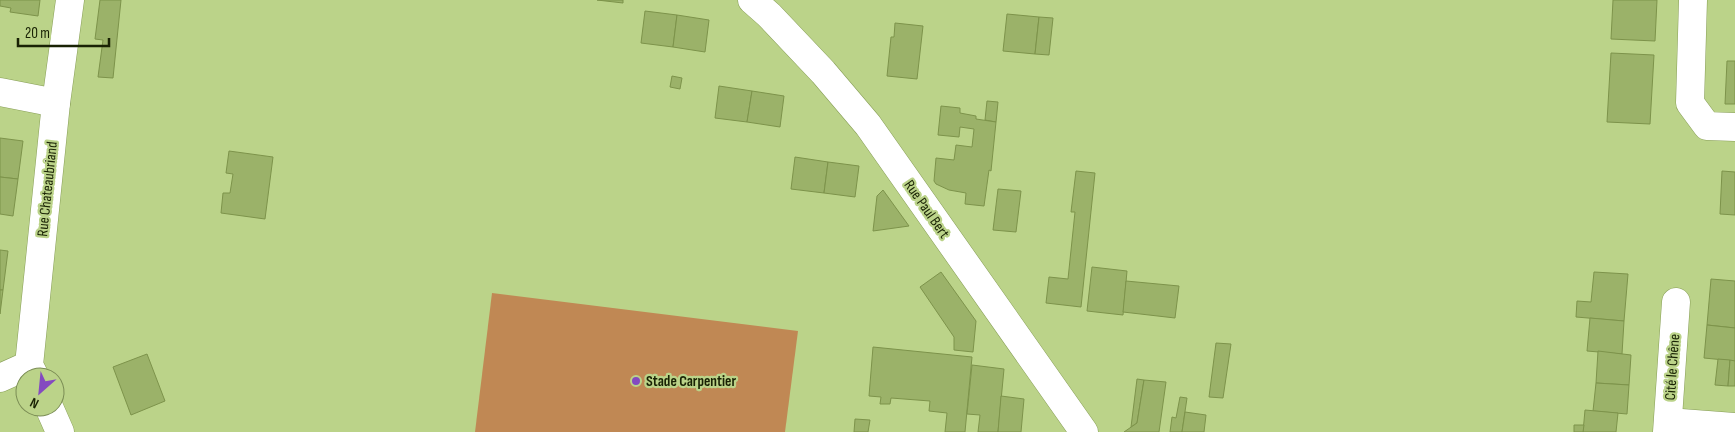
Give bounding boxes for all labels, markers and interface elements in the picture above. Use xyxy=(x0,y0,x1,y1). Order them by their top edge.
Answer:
scale bar xyxy=(18,15,109,47)
text: 20 m xyxy=(25,24,50,43)
street label: Rue Chateaubriand xyxy=(33,141,62,237)
street label: Rue Paul Bert xyxy=(900,176,954,242)
street label: Cité le Chêne xyxy=(1661,333,1684,401)
north arrow xyxy=(15,367,65,417)
place label: Stade Carpentier xyxy=(646,372,736,391)
marker: Stade Carpentier xyxy=(630,375,642,387)
text: N xyxy=(27,394,42,412)

